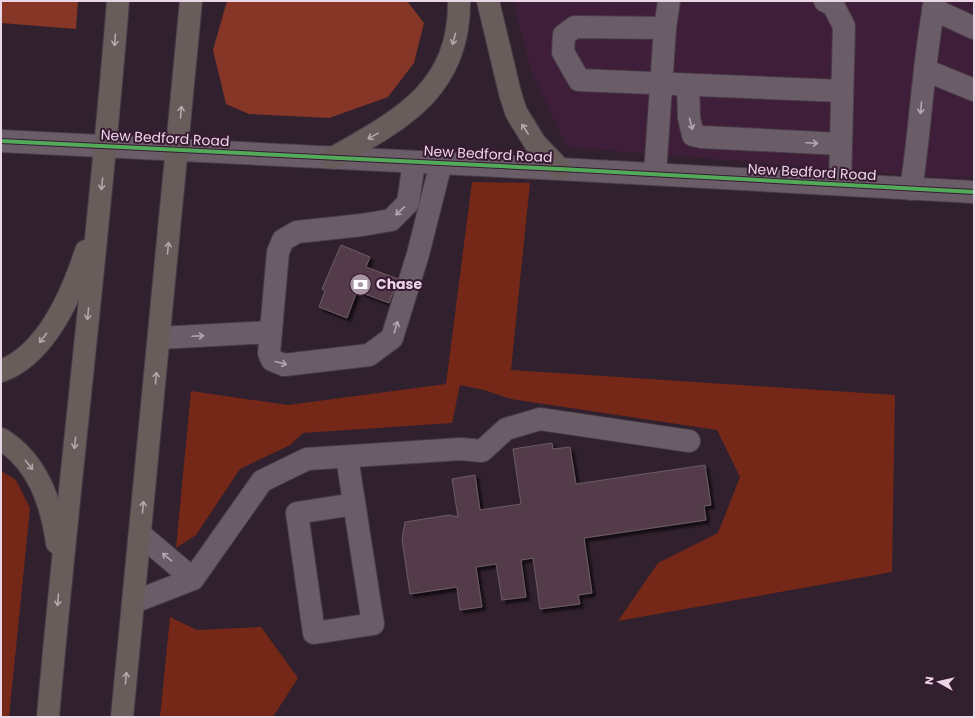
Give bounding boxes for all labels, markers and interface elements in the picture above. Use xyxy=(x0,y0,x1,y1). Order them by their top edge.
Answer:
one-way arrow xyxy=(111,33,118,46)
one-way arrow xyxy=(450,33,457,46)
one-way arrow xyxy=(918,102,925,115)
one-way arrow xyxy=(177,105,184,118)
one-way arrow xyxy=(687,118,695,131)
one-way arrow xyxy=(521,123,529,135)
street label: New Bedford Road xyxy=(100,125,230,151)
one-way arrow xyxy=(367,132,379,140)
one-way arrow xyxy=(805,139,818,147)
street label: New Bedford Road xyxy=(423,141,553,167)
street label: New Bedford Road xyxy=(747,159,877,185)
one-way arrow xyxy=(98,177,106,190)
one-way arrow xyxy=(395,206,405,216)
one-way arrow xyxy=(164,242,172,255)
bank icon: Chase xyxy=(347,271,373,297)
place label: Chase xyxy=(376,274,422,294)
one-way arrow xyxy=(85,307,92,320)
one-way arrow xyxy=(393,320,400,333)
one-way arrow xyxy=(38,332,47,343)
one-way arrow xyxy=(191,332,204,340)
one-way arrow xyxy=(274,360,287,368)
one-way arrow xyxy=(152,372,159,385)
one-way arrow xyxy=(71,436,78,449)
one-way arrow xyxy=(25,460,33,471)
one-way arrow xyxy=(140,501,147,514)
one-way arrow xyxy=(161,552,172,561)
one-way arrow xyxy=(55,593,62,606)
north arrow xyxy=(919,662,959,702)
one-way arrow xyxy=(122,672,130,685)
text: N xyxy=(921,675,938,686)

